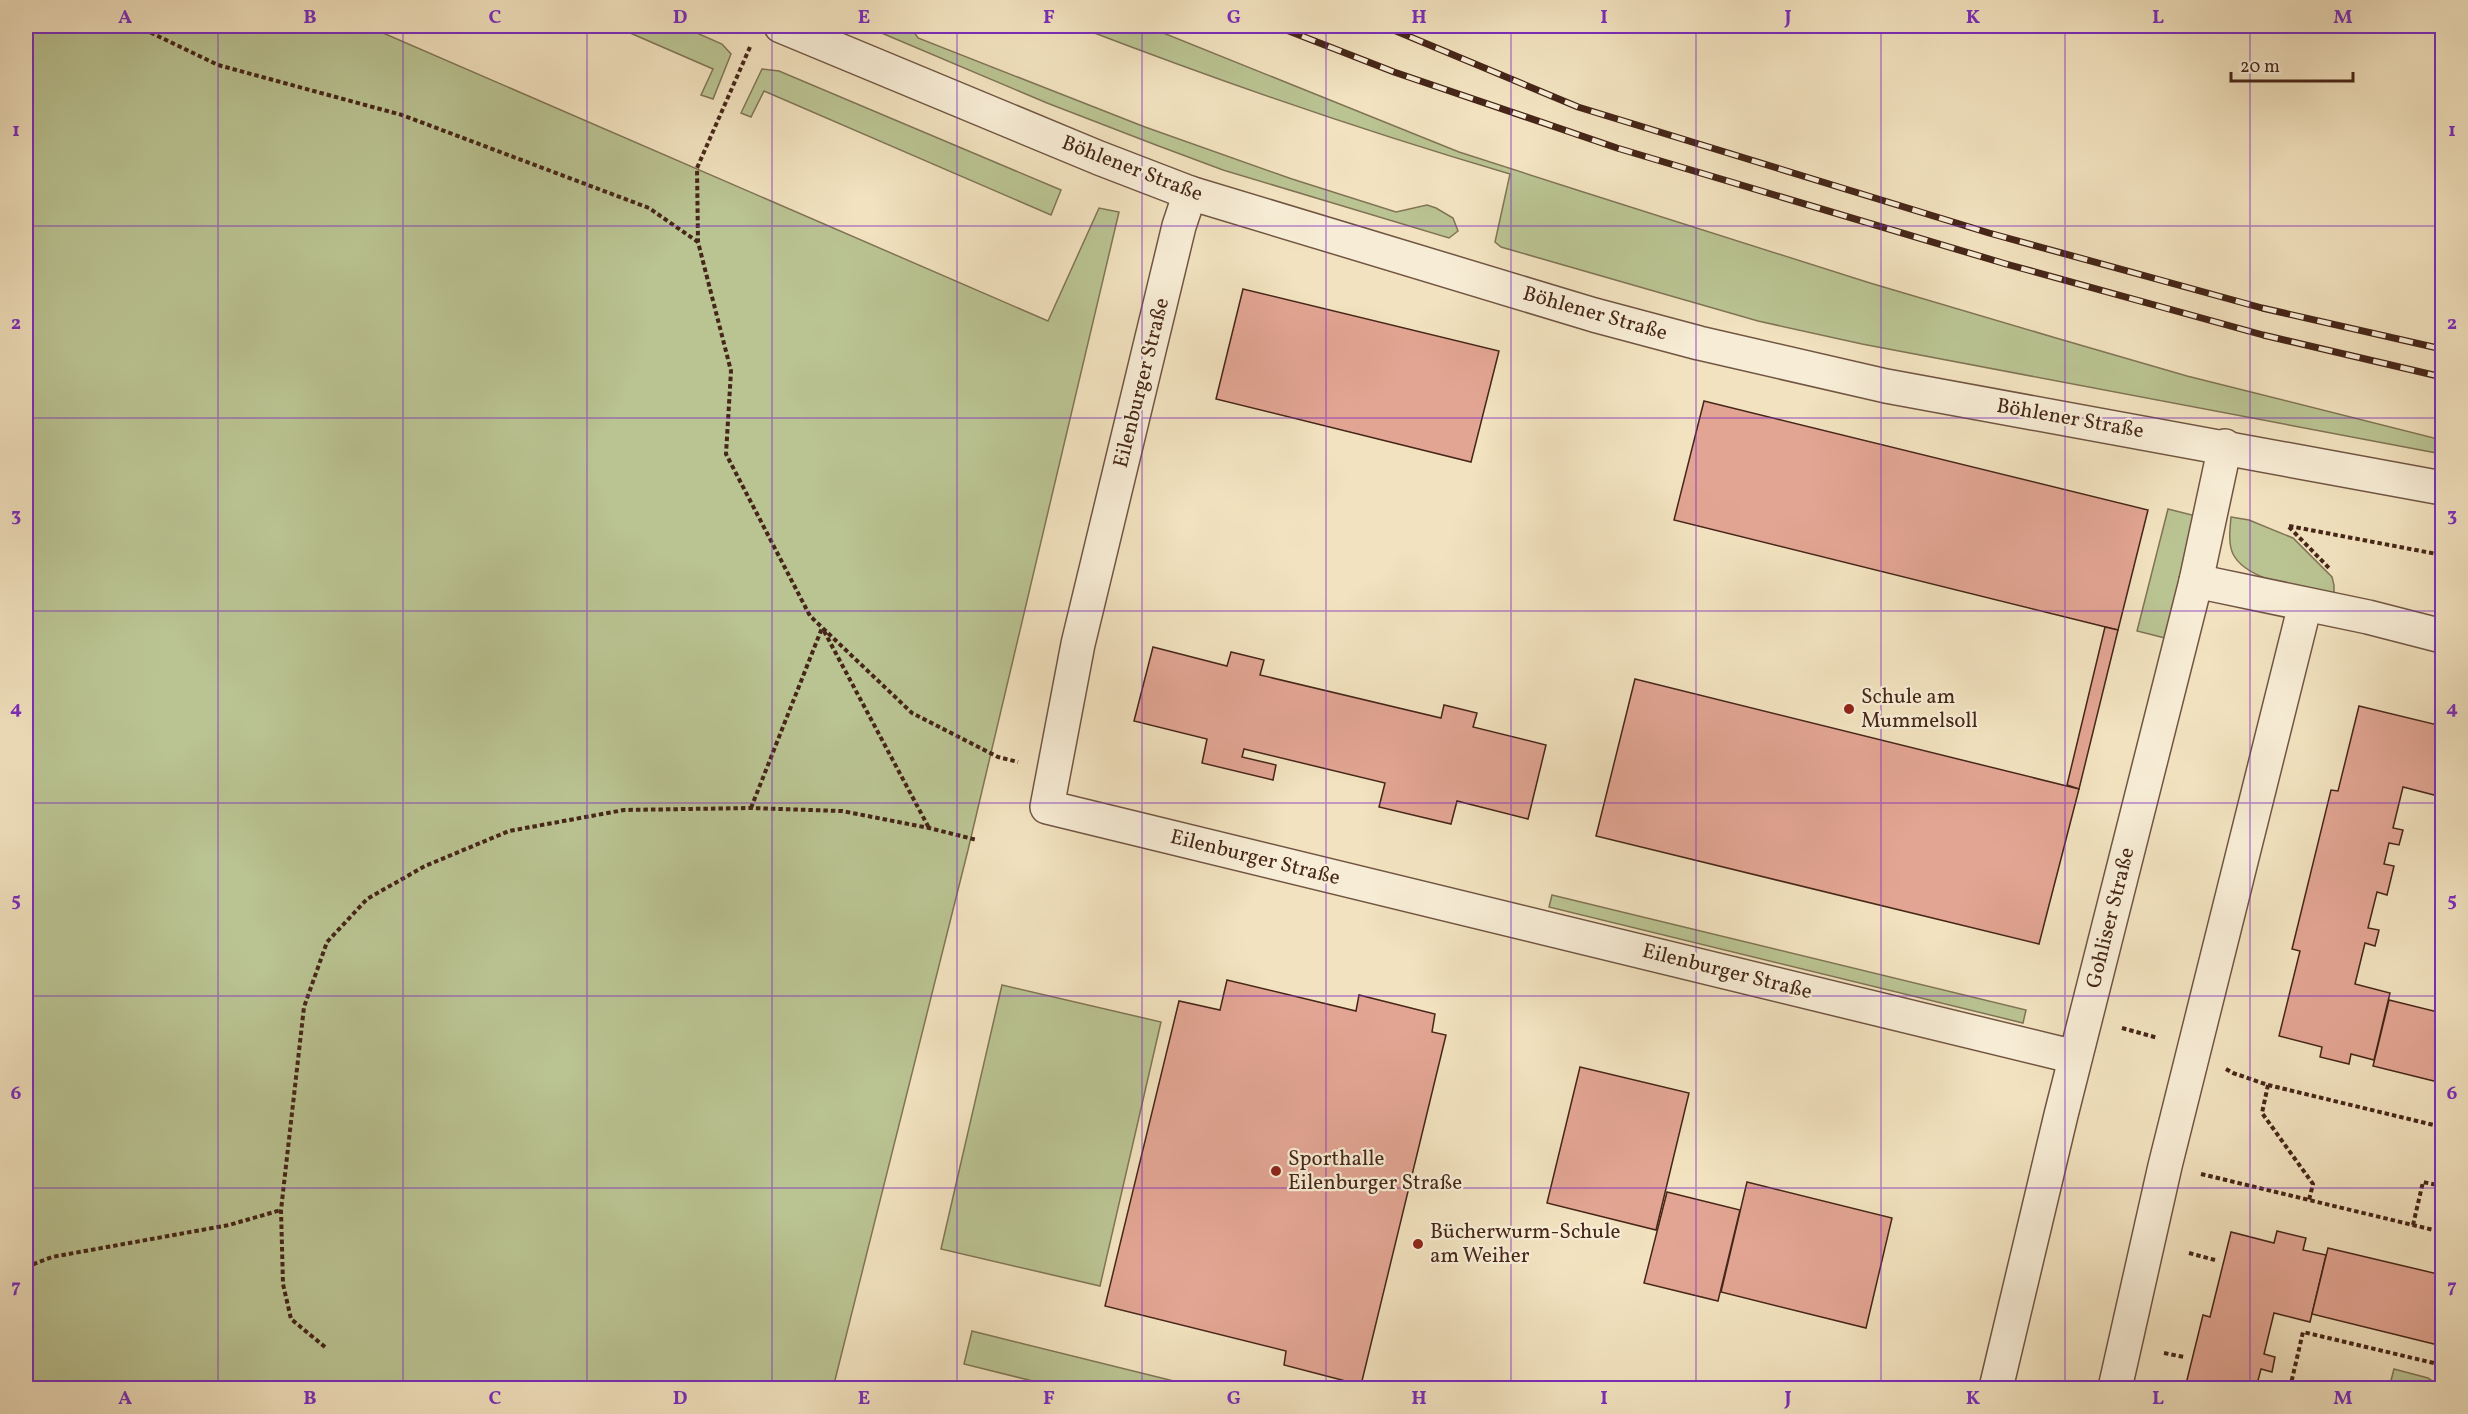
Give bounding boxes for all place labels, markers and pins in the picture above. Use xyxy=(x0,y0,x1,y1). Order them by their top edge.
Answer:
place label: Schule am Mummelsoll xyxy=(1861,683,1978,736)
marker: Schule am Mummelsoll xyxy=(1842,702,1856,716)
place label: Sporthalle Eilenburger Straße xyxy=(1288,1145,1462,1198)
marker: Sporthalle Eilenburger Straße xyxy=(1269,1164,1283,1178)
place label: Bücherwurm-Schule am Weiher xyxy=(1430,1218,1620,1271)
marker: Bücherwurm-Schule am Weiher xyxy=(1411,1237,1425,1251)

